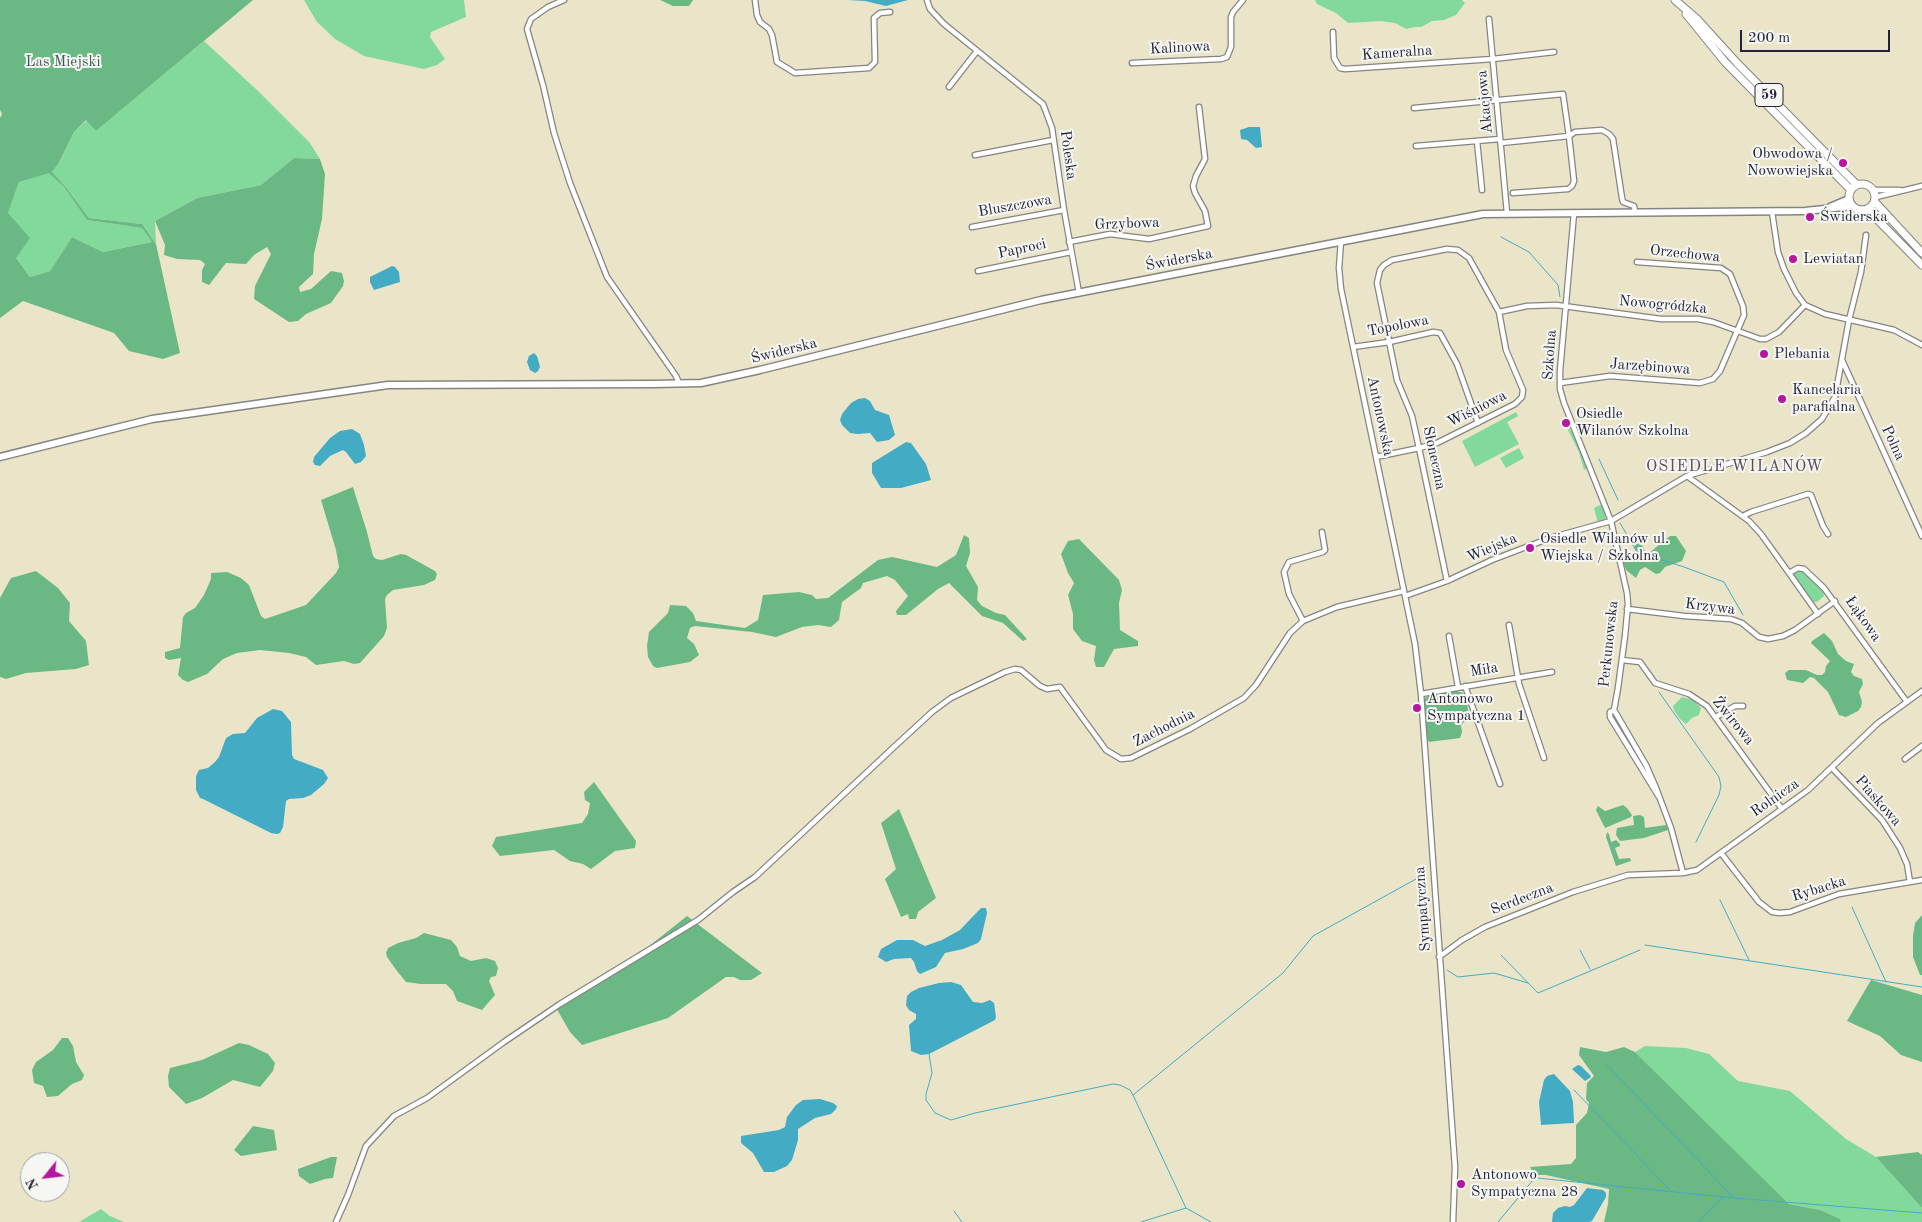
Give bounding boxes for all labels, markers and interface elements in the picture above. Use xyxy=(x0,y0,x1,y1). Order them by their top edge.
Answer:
scale bar xyxy=(1742,20,1892,52)
text: 200 m xyxy=(1748,31,1790,46)
street label: Kalinowa xyxy=(1149,37,1211,59)
street label: Kameralna xyxy=(1361,42,1433,64)
park label: Las Miejski xyxy=(26,53,100,71)
street label: Akacjowa xyxy=(1473,69,1497,135)
road number: 59 xyxy=(1755,84,1783,106)
street label: Poleska xyxy=(1056,129,1080,181)
place label: Obwodowa / Nowowiejska xyxy=(1747,145,1833,180)
marker: Obwodowa / Nowowiejska xyxy=(1837,157,1849,169)
street label: Bluszczowa xyxy=(977,191,1053,221)
place label: Świderska xyxy=(1820,208,1888,226)
marker: Świderska xyxy=(1804,211,1816,223)
street label: Grzybowa xyxy=(1094,214,1160,234)
street label: Paproci xyxy=(996,235,1048,263)
street label: Orzechowa xyxy=(1649,241,1721,267)
street label: Świderska xyxy=(1144,245,1214,275)
place label: Lewiatan xyxy=(1803,250,1864,268)
marker: Lewiatan xyxy=(1787,253,1799,265)
street label: Nowogródzka xyxy=(1618,292,1708,318)
street label: Topolowa xyxy=(1366,311,1430,341)
street label: Szkolna xyxy=(1539,329,1561,381)
street label: Świderska xyxy=(749,334,819,368)
place label: Plebania xyxy=(1774,345,1830,363)
marker: Plebania xyxy=(1758,348,1770,360)
street label: Jarzębinowa xyxy=(1609,355,1691,379)
street label: Antonowska xyxy=(1363,375,1397,457)
place label: Kancelaria parafialna xyxy=(1792,381,1861,416)
street label: Wiśniowa xyxy=(1444,386,1510,432)
marker: Kancelaria parafialna xyxy=(1776,393,1788,405)
place label: Osiedle Wilanów Szkolna xyxy=(1576,405,1689,440)
marker: Osiedle Wilanów Szkolna xyxy=(1560,417,1572,429)
street label: Polna xyxy=(1877,423,1909,463)
street label: Słoneczna xyxy=(1418,425,1450,491)
district label: OSIEDLE WILANÓW xyxy=(1644,457,1826,477)
street label: Wiejska xyxy=(1464,529,1520,567)
place label: Osiedle Wilanów ul. Wiejska / Szkolna xyxy=(1540,530,1669,565)
marker: Osiedle Wilanów ul. Wiejska / Szkolna xyxy=(1524,542,1536,554)
street label: Łąkowa xyxy=(1841,593,1885,645)
street label: Krzywa xyxy=(1684,595,1736,619)
street label: Perkunowska xyxy=(1596,600,1622,688)
street label: Miła xyxy=(1469,659,1499,681)
place label: Antonowo Sympatyczna 1 xyxy=(1427,690,1525,725)
street label: Żwirowa xyxy=(1708,693,1758,749)
marker: Antonowo Sympatyczna 1 xyxy=(1411,702,1423,714)
street label: Zachodnia xyxy=(1130,705,1198,751)
street label: Piaskowa xyxy=(1851,772,1905,830)
street label: Rolnicza xyxy=(1747,775,1803,821)
street label: Sympatyczna xyxy=(1411,866,1435,952)
street label: Rybacka xyxy=(1790,872,1848,906)
street label: Serdeczna xyxy=(1488,879,1556,919)
north arrow xyxy=(20,1152,70,1202)
place label: Antonowo Sympatyczna 28 xyxy=(1471,1166,1578,1201)
text: N xyxy=(24,1176,41,1192)
marker: Antonowo Sympatyczna 28 xyxy=(1455,1178,1467,1190)

